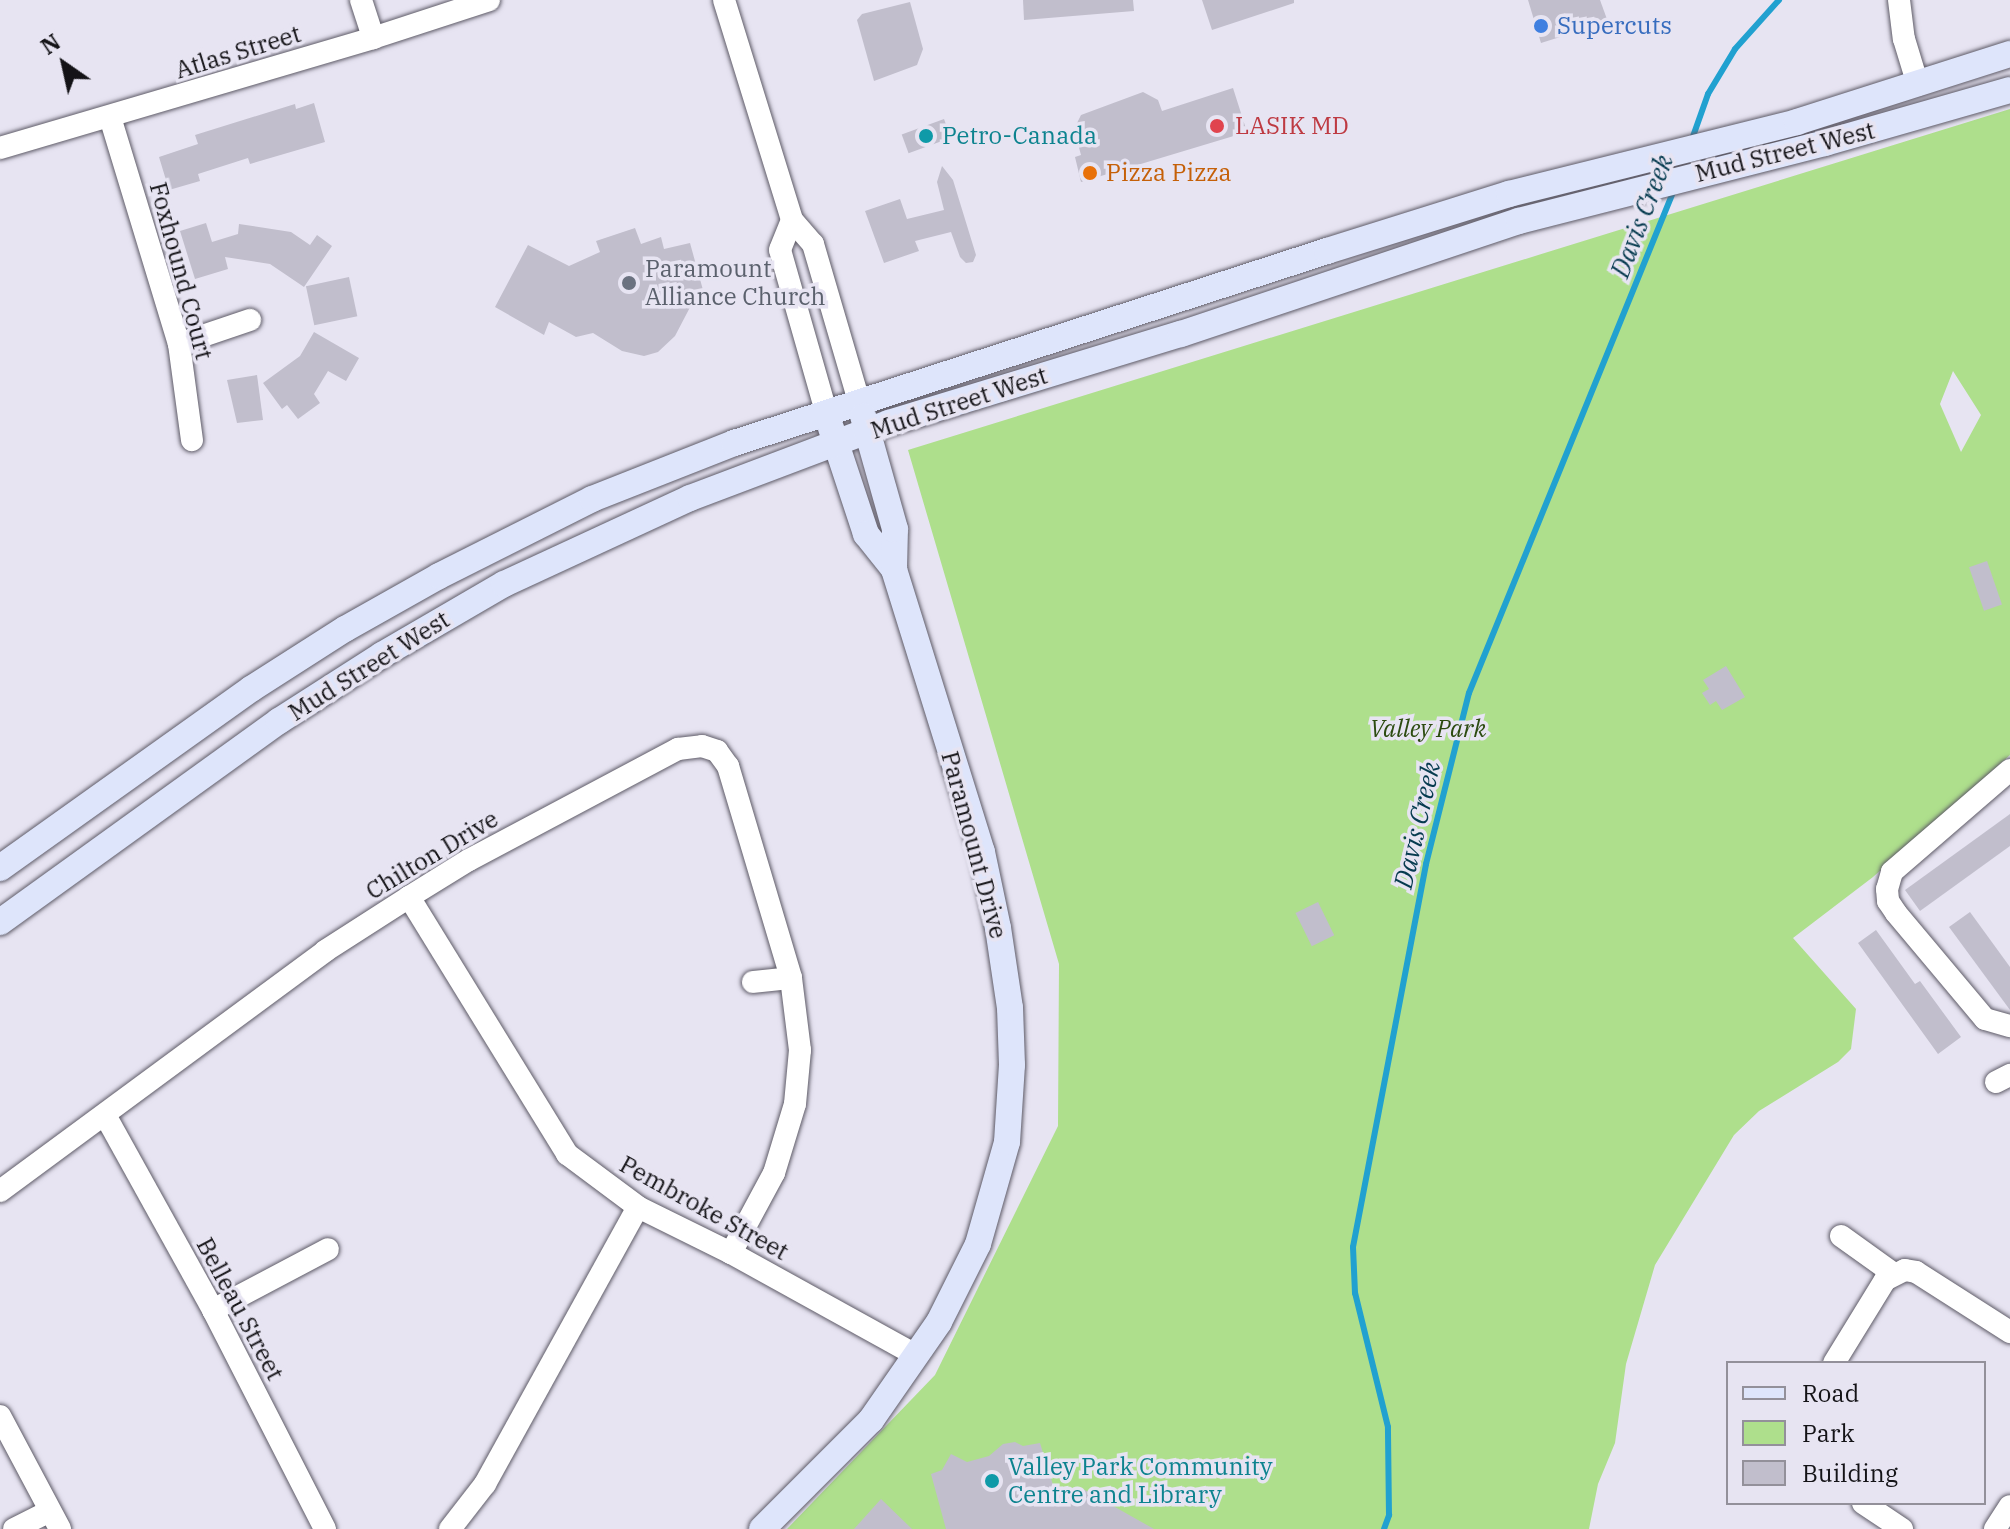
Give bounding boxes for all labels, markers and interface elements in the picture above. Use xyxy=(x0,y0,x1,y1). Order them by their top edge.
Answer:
place label: Supercuts xyxy=(1557,12,1672,40)
marker: Supercuts xyxy=(1532,17,1550,35)
street label: Atlas Street xyxy=(172,19,304,85)
north arrow xyxy=(24,24,104,104)
text: N xyxy=(35,27,66,61)
place label: LASIK MD xyxy=(1235,112,1349,140)
marker: LASIK MD xyxy=(1206,115,1228,137)
street label: Mud Street West xyxy=(1692,116,1878,188)
place label: Petro-Canada xyxy=(942,122,1097,150)
marker: Petro-Canada xyxy=(917,127,935,145)
water label: Davis Creek xyxy=(1604,150,1680,282)
place label: Pizza Pizza xyxy=(1106,159,1232,187)
marker: Pizza Pizza xyxy=(1081,164,1099,182)
street label: Foxhound Court xyxy=(143,179,219,363)
place label: Paramount Alliance Church xyxy=(645,255,826,311)
marker: Paramount Alliance Church xyxy=(620,274,638,292)
street label: Mud Street West xyxy=(867,361,1051,445)
street label: Mud Street West xyxy=(283,605,455,727)
park label: Valley Park xyxy=(1370,715,1486,743)
street label: Paramount Drive xyxy=(935,748,1013,942)
water label: Davis Creek xyxy=(1387,758,1447,892)
street label: Chilton Drive xyxy=(361,804,503,906)
street label: Pembroke Street xyxy=(615,1150,793,1266)
street label: Belleau Street xyxy=(190,1233,290,1385)
legend xyxy=(1726,1361,1986,1505)
text: Road xyxy=(1802,1377,1859,1409)
text: Park xyxy=(1802,1417,1854,1449)
place label: Valley Park Community Centre and Library xyxy=(1008,1453,1273,1509)
text: Building xyxy=(1802,1457,1898,1489)
marker: Valley Park Community Centre and Library xyxy=(983,1472,1001,1490)

